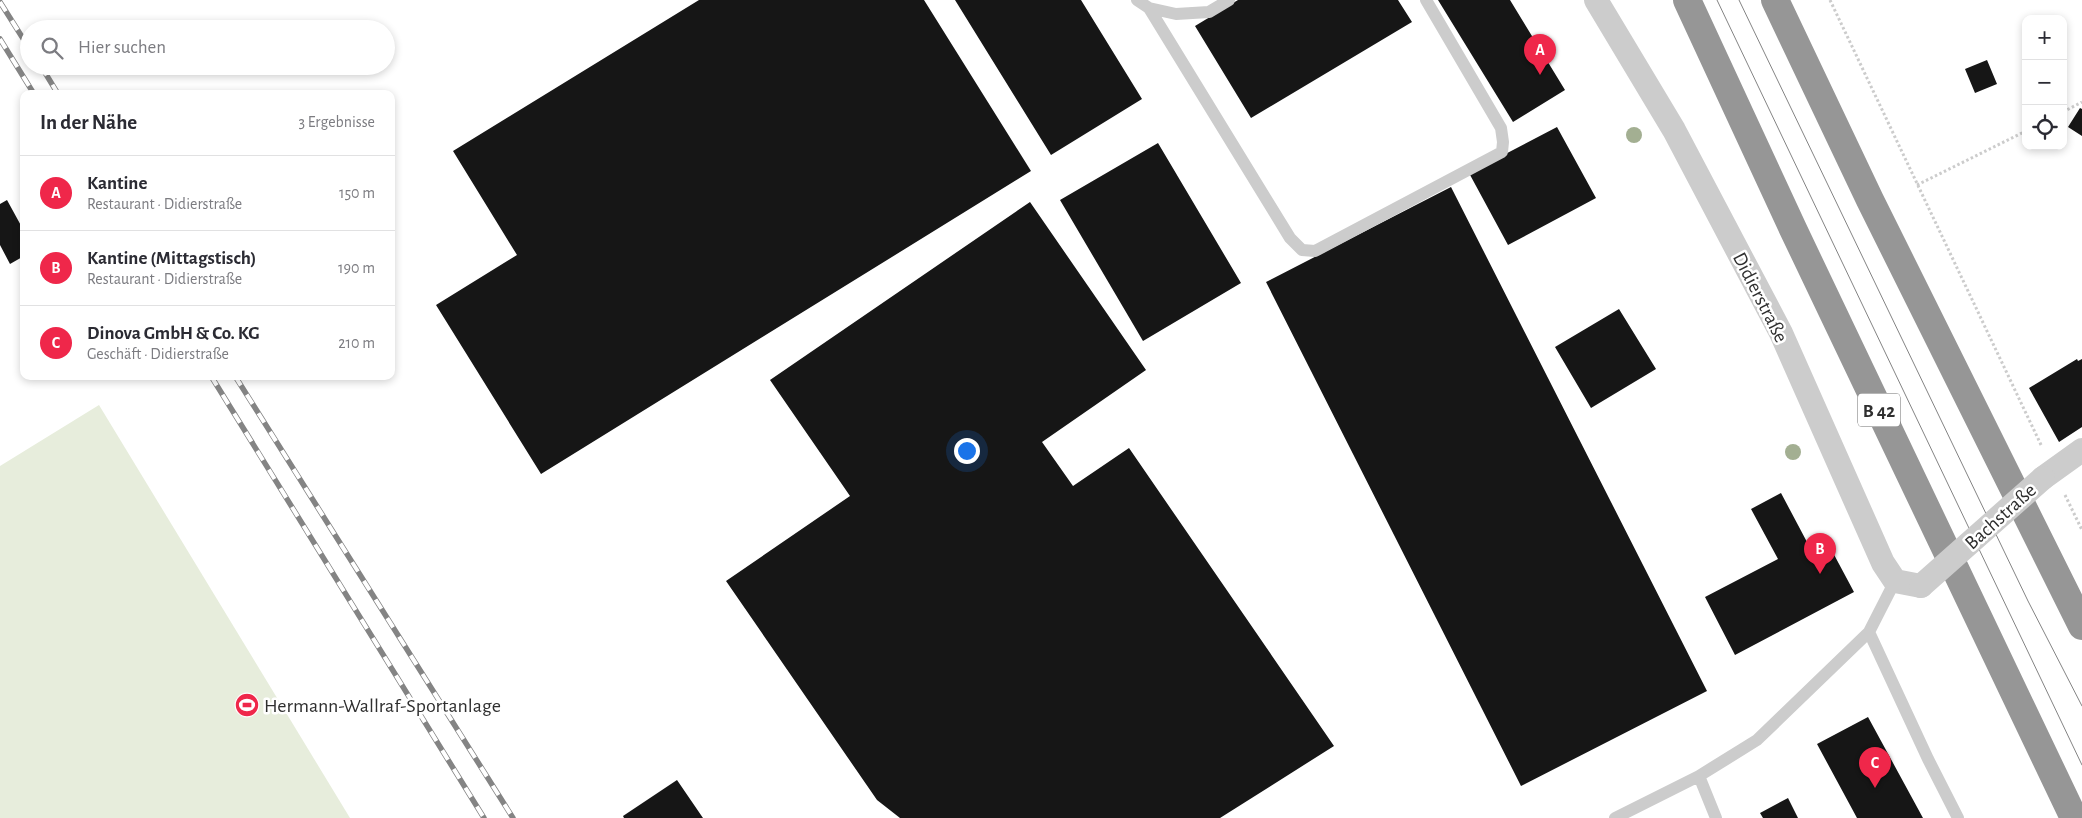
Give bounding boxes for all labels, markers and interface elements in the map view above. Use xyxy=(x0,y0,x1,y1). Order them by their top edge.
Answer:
map controls xyxy=(2022,15,2067,150)
button: + xyxy=(2022,15,2067,60)
search box xyxy=(20,20,395,75)
icon: search xyxy=(38,34,66,62)
pin: A xyxy=(1524,34,1556,75)
text: Hier suchen xyxy=(78,38,166,57)
button: − xyxy=(2022,60,2067,105)
button: locate xyxy=(2022,105,2067,150)
text: In der Nähe xyxy=(40,112,137,133)
text: 3 Ergebnisse xyxy=(298,114,375,130)
text: Kantine xyxy=(87,174,147,193)
text: A xyxy=(51,185,61,201)
text: 150 m xyxy=(339,185,375,201)
text: Restaurant · Didierstraße xyxy=(87,196,242,212)
text: Kantine (Mittagstisch) xyxy=(87,249,256,268)
street label: Didierstraße xyxy=(1729,249,1791,346)
text: B xyxy=(51,260,61,276)
text: 190 m xyxy=(338,260,375,276)
text: Restaurant · Didierstraße xyxy=(87,271,242,287)
text: Dinova GmbH & Co. KG xyxy=(87,324,260,343)
text: C xyxy=(52,335,60,351)
text: 210 m xyxy=(338,335,375,351)
text: Geschäft · Didierstraße xyxy=(87,346,229,362)
road number: B 42 xyxy=(1858,394,1900,426)
your location xyxy=(954,438,980,464)
street label: Bachstraße xyxy=(1961,480,2040,553)
pin: B xyxy=(1804,533,1836,574)
sports icon: Hermann-Wallraf-Sportanlage xyxy=(234,692,260,718)
place label: Hermann-Wallraf-Sportanlage xyxy=(264,696,501,716)
pin: C xyxy=(1859,747,1891,788)

